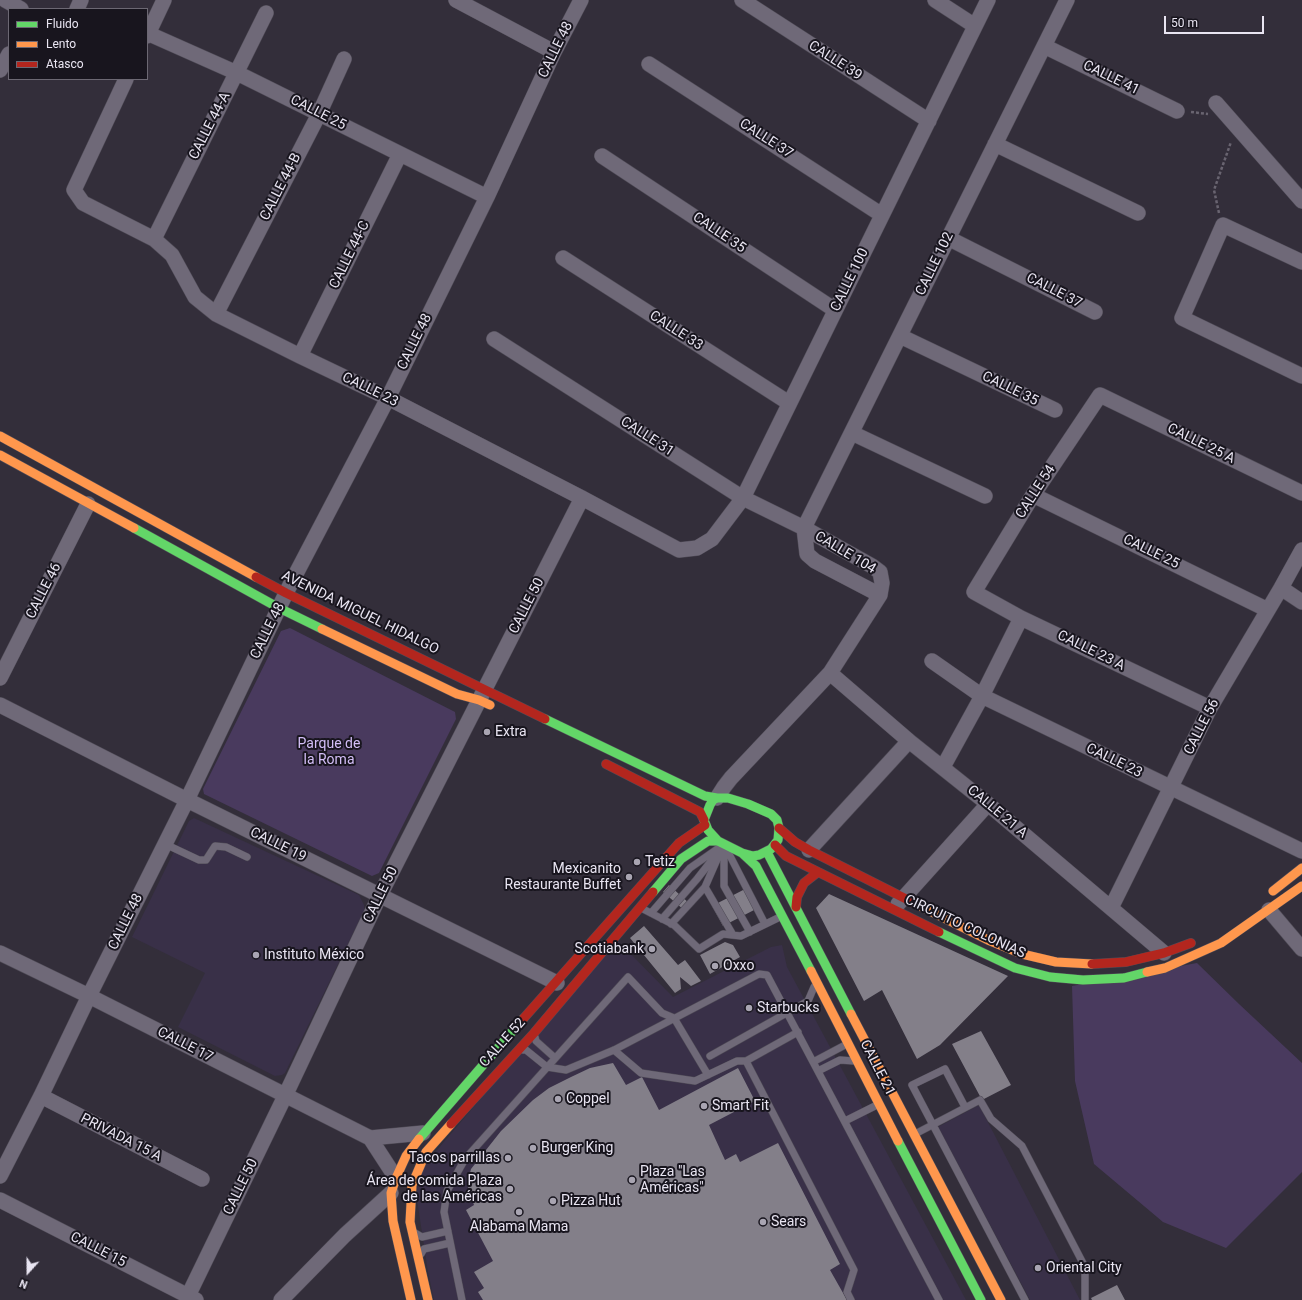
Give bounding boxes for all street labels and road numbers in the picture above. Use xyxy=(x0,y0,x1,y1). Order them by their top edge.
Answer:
street label: CALLE 48 xyxy=(535,19,577,81)
street label: CALLE 39 xyxy=(805,37,865,85)
street label: CALLE 41 xyxy=(1080,57,1142,99)
street label: CALLE 44-A xyxy=(186,89,234,163)
street label: CALLE 25 xyxy=(287,92,349,134)
street label: CALLE 37 xyxy=(736,115,796,163)
street label: CALLE 44-B xyxy=(257,151,305,223)
street label: CALLE 35 xyxy=(689,209,749,257)
street label: CALLE 44-C xyxy=(326,218,374,292)
street label: CALLE 102 xyxy=(912,230,958,298)
street label: CALLE 100 xyxy=(827,246,873,314)
street label: CALLE 37 xyxy=(1023,270,1085,312)
street label: CALLE 33 xyxy=(646,307,706,355)
street label: CALLE 48 xyxy=(394,311,436,373)
street label: CALLE 35 xyxy=(979,368,1041,410)
street label: CALLE 23 xyxy=(339,369,401,411)
street label: CALLE 31 xyxy=(617,413,677,461)
street label: CALLE 25 A xyxy=(1164,420,1238,468)
street label: CALLE 54 xyxy=(1012,462,1060,522)
street label: CALLE 104 xyxy=(811,528,879,578)
street label: CALLE 25 xyxy=(1120,531,1182,573)
street label: CALLE 46 xyxy=(23,560,65,622)
street label: AVENIDA MIGUEL HIDALGO xyxy=(279,568,441,658)
street label: CALLE 50 xyxy=(506,575,548,637)
street label: CALLE 48 xyxy=(247,600,289,662)
street label: CALLE 23 A xyxy=(1054,627,1128,675)
street label: CALLE 56 xyxy=(1181,696,1223,758)
street label: CALLE 23 xyxy=(1083,740,1145,782)
street label: CALLE 21 A xyxy=(964,782,1030,842)
street label: CALLE 19 xyxy=(247,824,309,866)
street label: CALLE 50 xyxy=(360,864,402,926)
street label: CALLE 48 xyxy=(105,891,147,953)
street label: CIRCUITO COLONIAS xyxy=(902,892,1028,962)
street label: CALLE 52 xyxy=(477,1015,529,1071)
street label: CALLE 17 xyxy=(154,1024,216,1066)
street label: CALLE 21 xyxy=(856,1037,898,1099)
street label: PRIVADA 15 A xyxy=(78,1110,164,1166)
street label: CALLE 50 xyxy=(220,1156,262,1218)
street label: CALLE 15 xyxy=(67,1229,129,1271)

